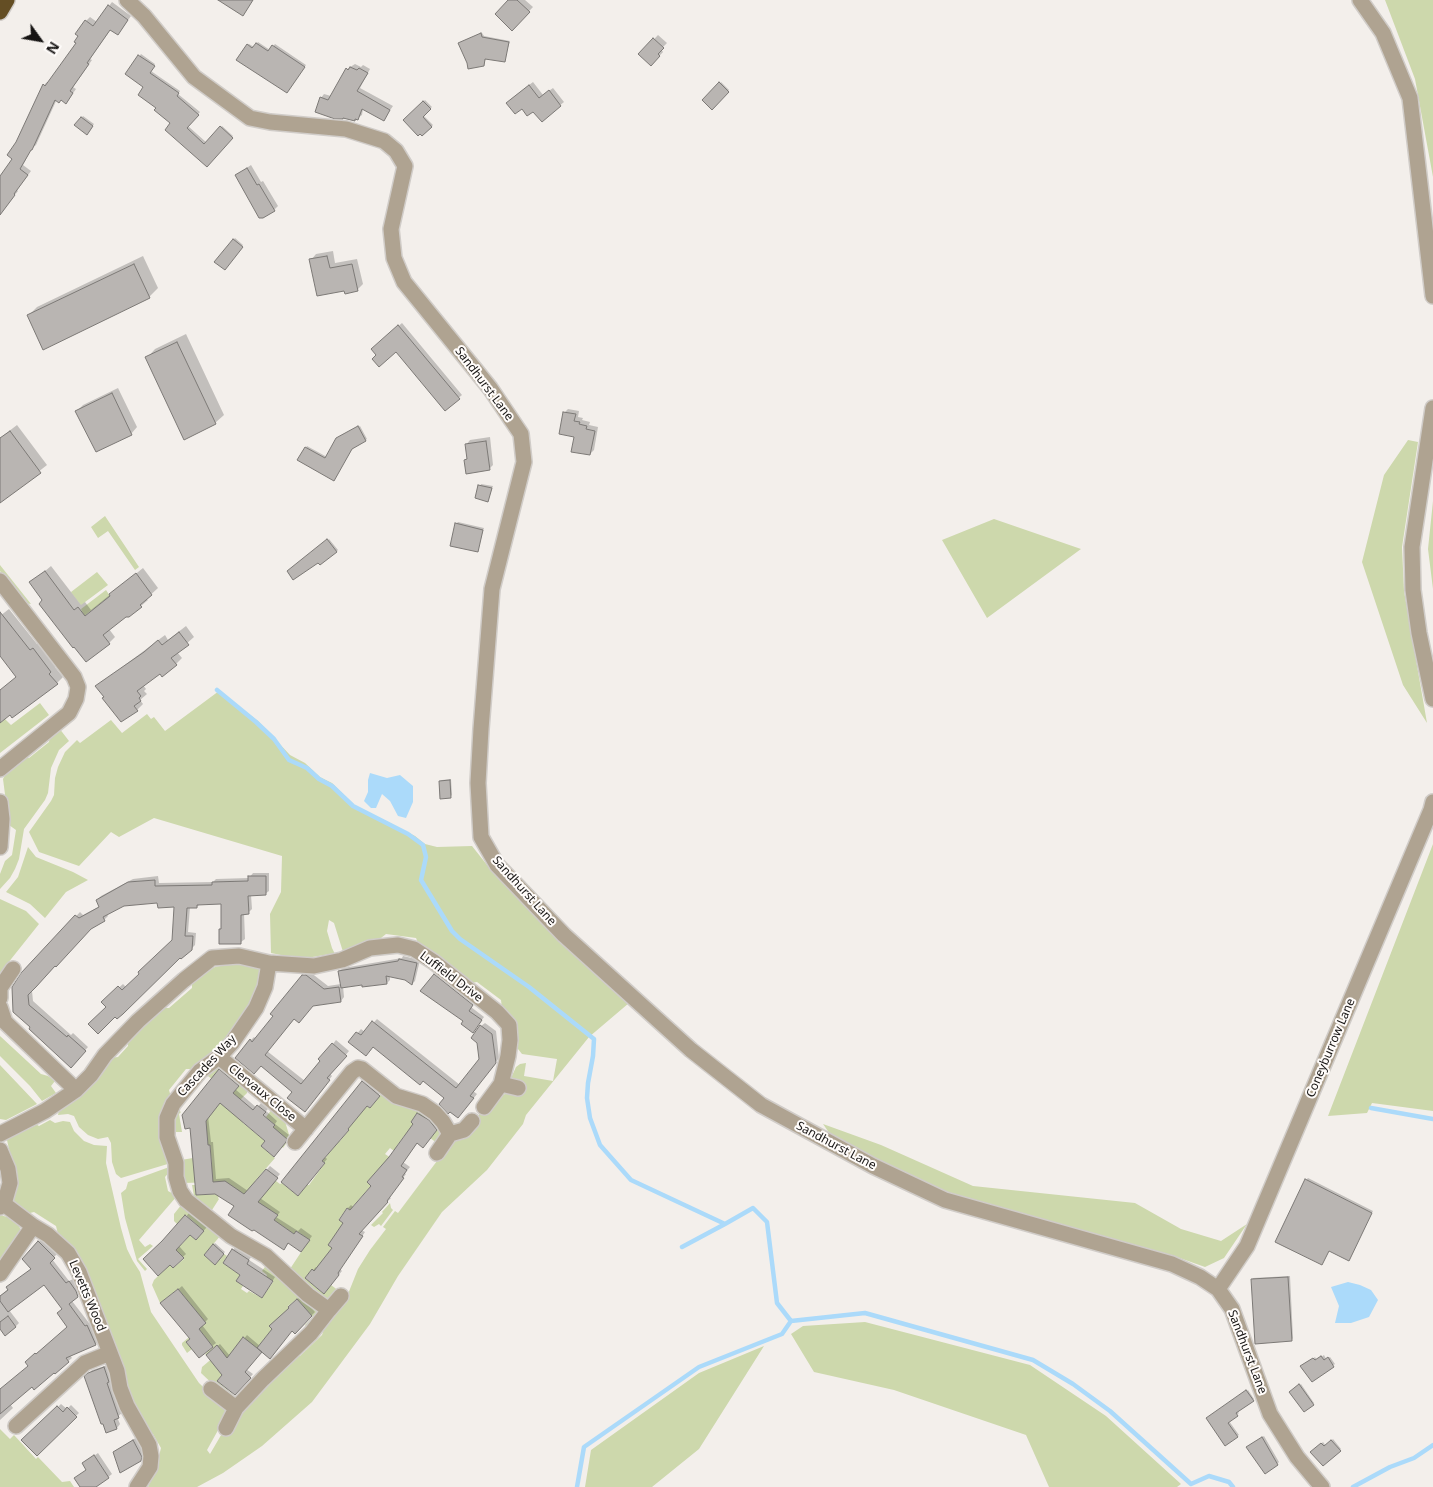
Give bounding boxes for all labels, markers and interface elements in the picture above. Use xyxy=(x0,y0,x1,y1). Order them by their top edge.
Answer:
north arrow xyxy=(15,15,65,65)
text: N xyxy=(42,38,64,58)
street label: Sandhurst Lane xyxy=(452,344,516,424)
street label: Sandhurst Lane xyxy=(489,853,559,929)
street label: Luffield Drive xyxy=(417,949,485,1005)
street label: Coneyburrow Lane xyxy=(1304,996,1358,1100)
street label: Cascades Way xyxy=(175,1032,239,1100)
street label: Clervaux Close xyxy=(225,1061,299,1125)
street label: Sandhurst Lane xyxy=(794,1119,878,1173)
street label: Levetts Wood xyxy=(66,1258,108,1334)
street label: Sandhurst Lane xyxy=(1224,1308,1270,1396)

